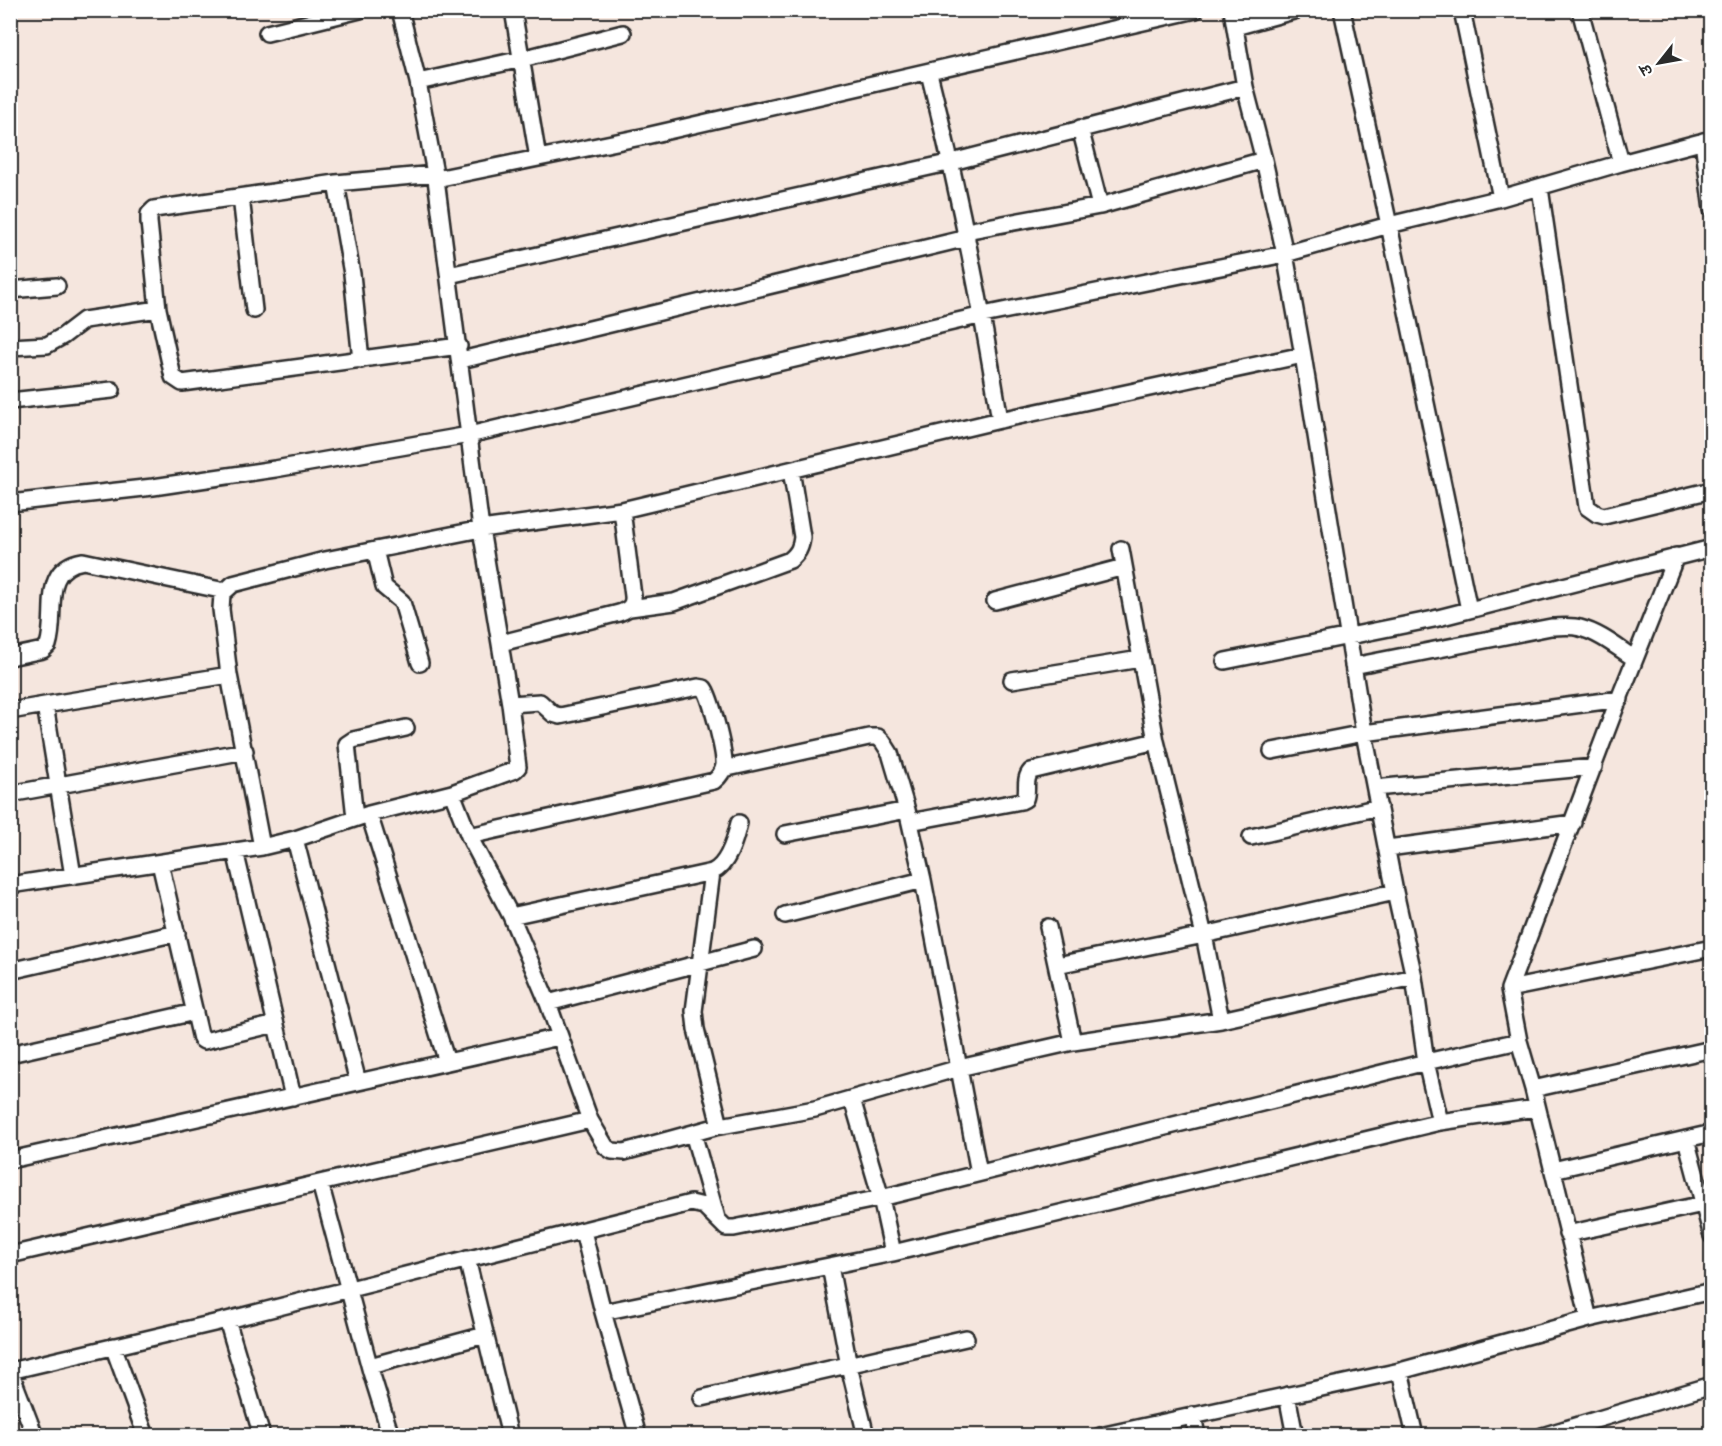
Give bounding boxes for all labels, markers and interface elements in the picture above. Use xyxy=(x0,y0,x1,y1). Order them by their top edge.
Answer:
north arrow xyxy=(1629,33,1689,93)
text: उ xyxy=(1633,57,1661,81)

